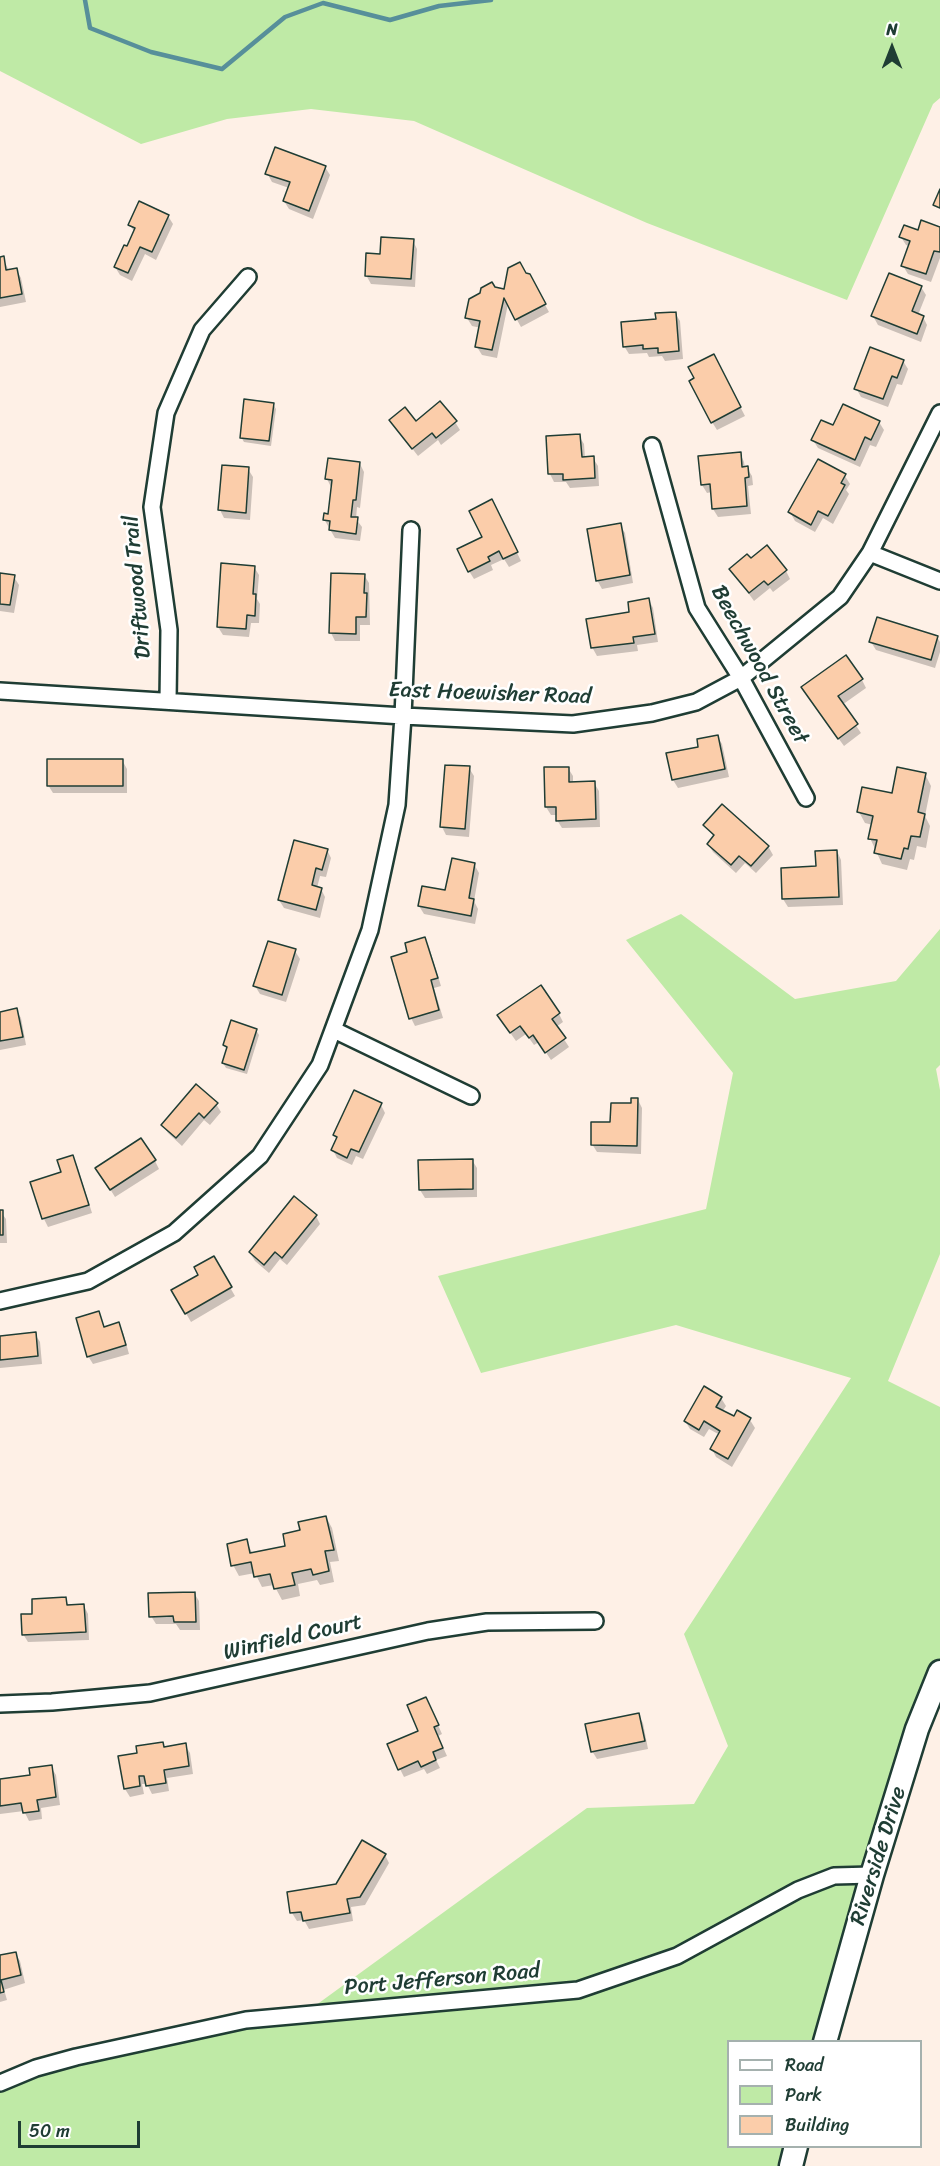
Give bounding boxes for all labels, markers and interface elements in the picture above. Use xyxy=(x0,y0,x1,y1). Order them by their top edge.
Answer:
text: N xyxy=(886,15,898,44)
north arrow xyxy=(862,18,922,78)
street label: Driftwood Trail xyxy=(119,514,157,660)
street label: Beechwood Street xyxy=(704,581,814,749)
street label: East Hoewisher Road xyxy=(388,677,592,711)
street label: Winfield Court xyxy=(221,1609,365,1667)
street label: Riverside Drive xyxy=(845,1784,913,1928)
street label: Port Jefferson Road xyxy=(343,1958,541,2002)
legend xyxy=(727,2040,922,2148)
text: Road xyxy=(785,2049,824,2081)
text: Park xyxy=(785,2079,822,2111)
scale bar xyxy=(21,2109,142,2147)
text: Building xyxy=(785,2109,849,2141)
text: 50 m xyxy=(29,2115,70,2147)

